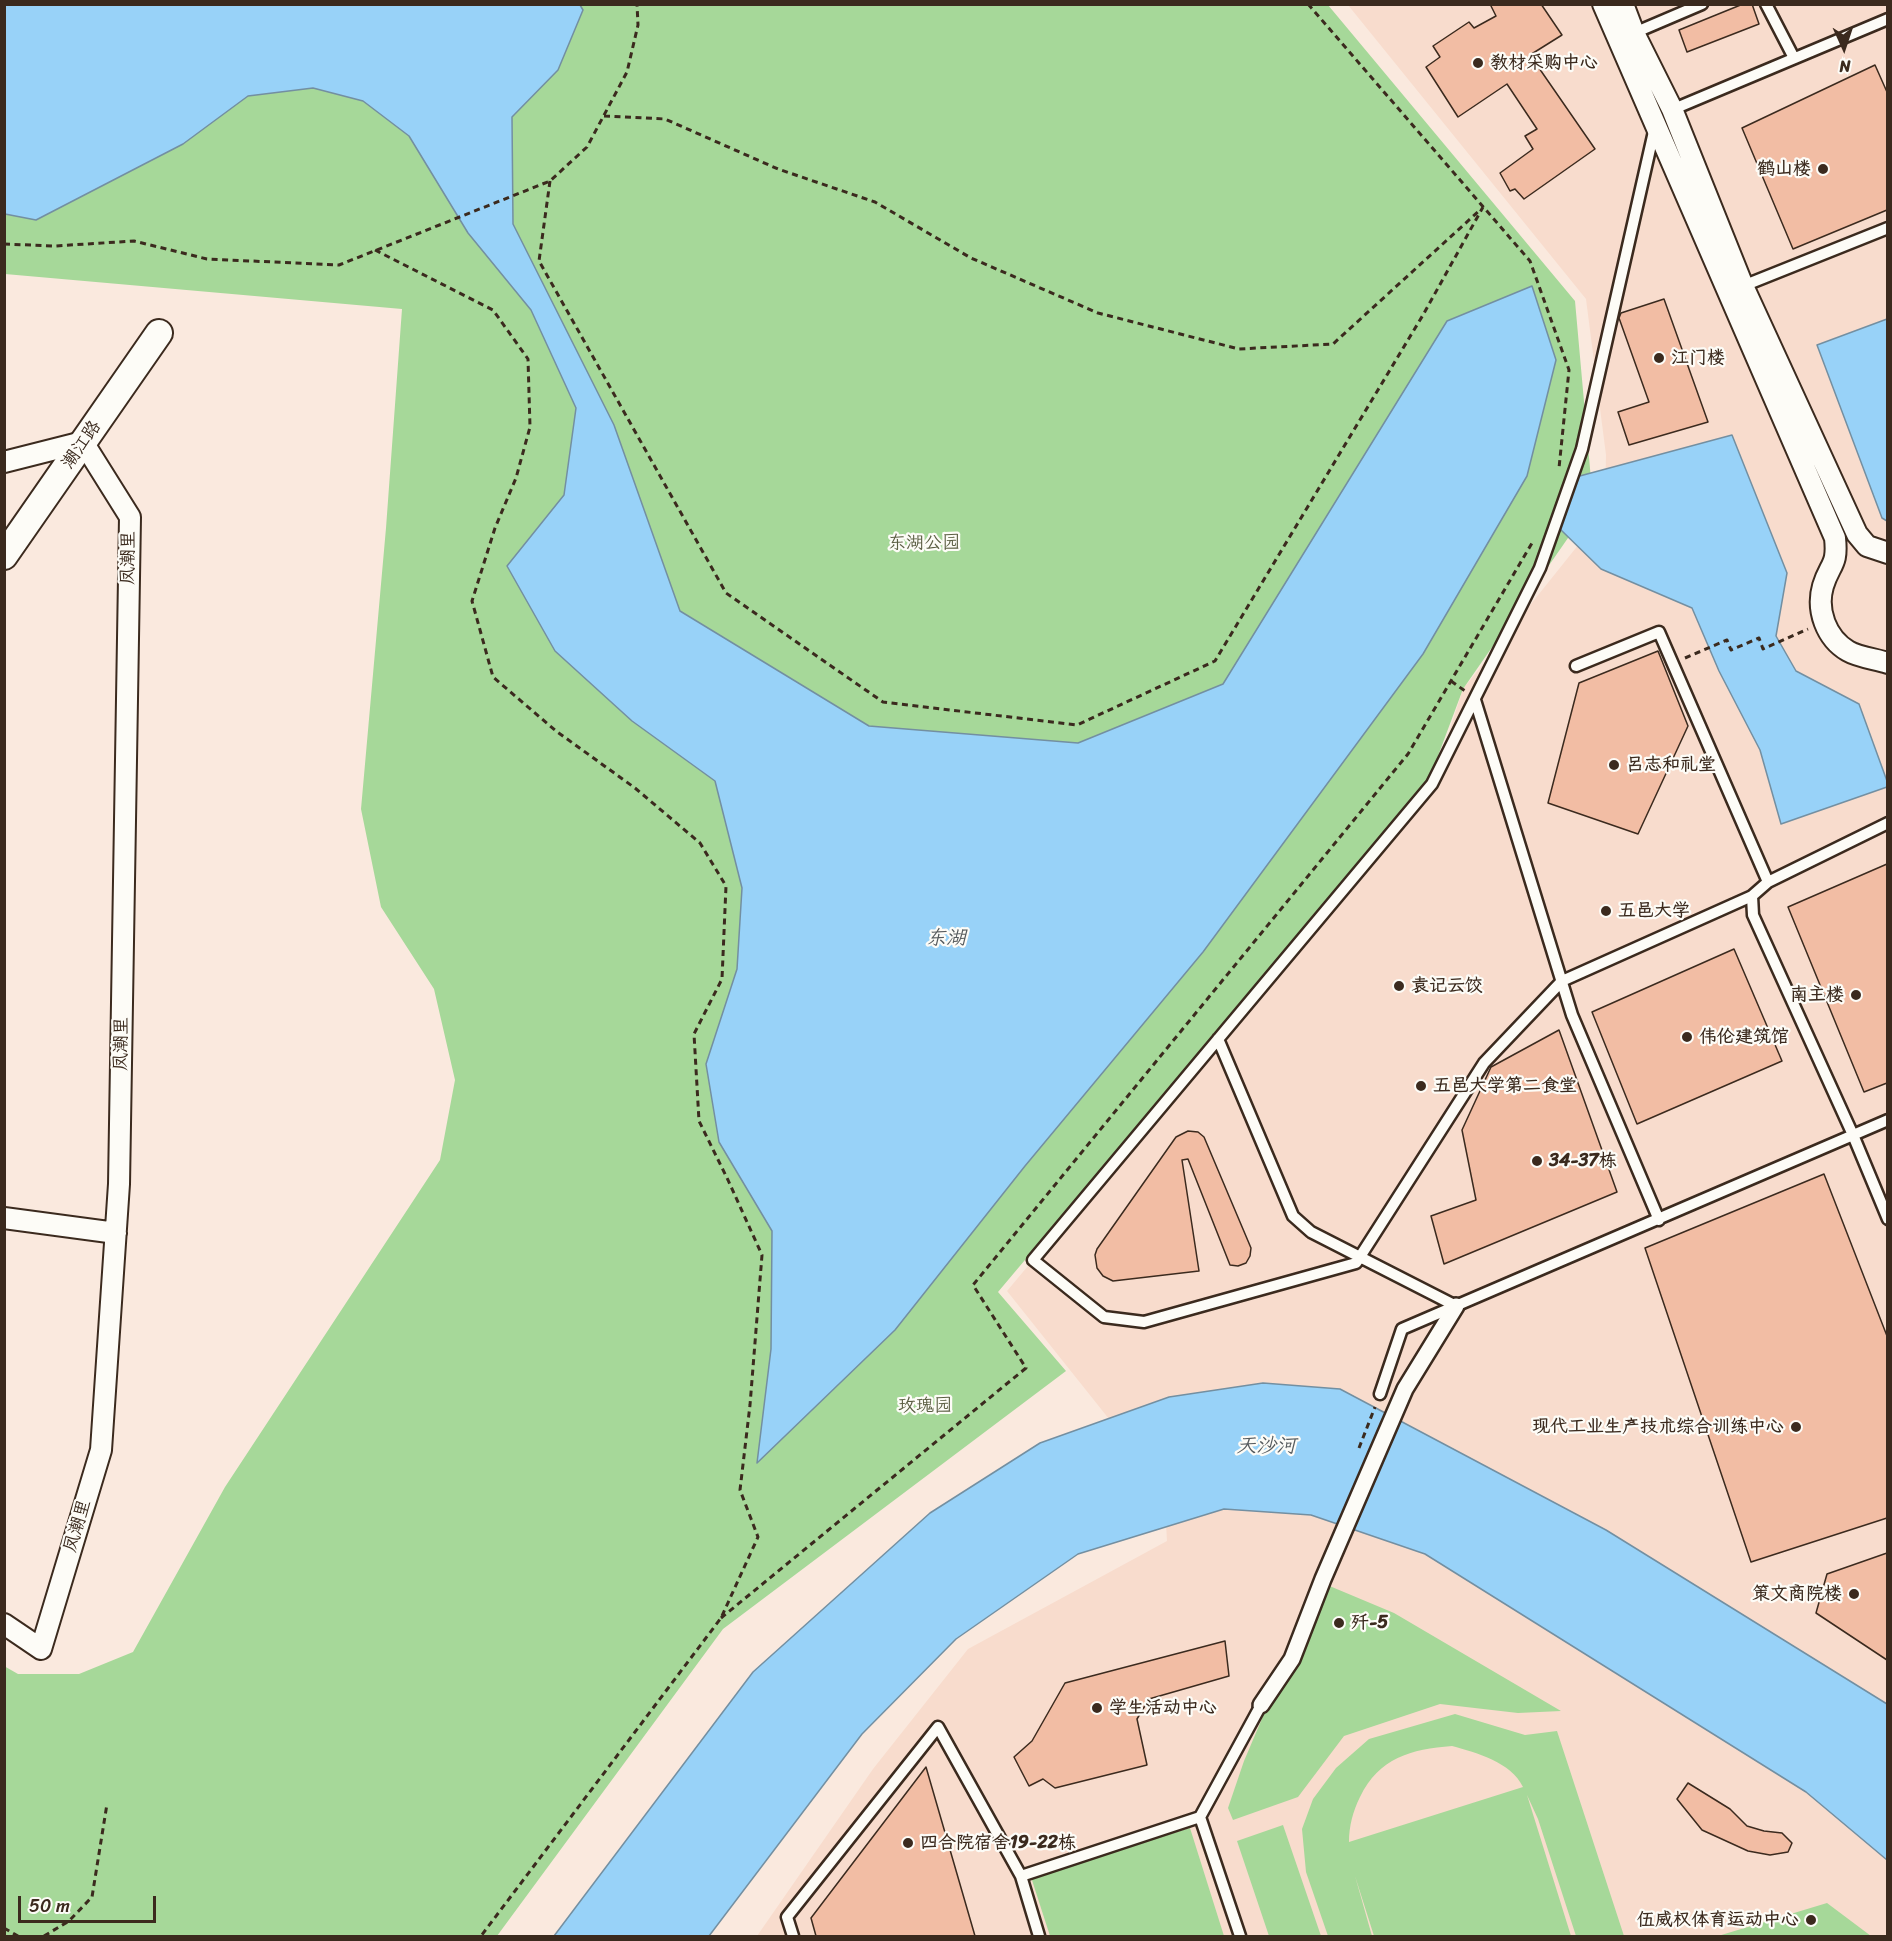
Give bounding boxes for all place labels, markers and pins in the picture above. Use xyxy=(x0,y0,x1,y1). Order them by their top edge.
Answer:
place label: 教材采购中心 xyxy=(1490,52,1598,74)
marker: 教材采购中心 xyxy=(1471,56,1485,70)
place label: 鹤山楼 xyxy=(1757,158,1811,180)
marker: 鹤山楼 xyxy=(1816,162,1830,176)
place label: 江门楼 xyxy=(1671,347,1725,369)
marker: 江门楼 xyxy=(1652,351,1666,365)
place label: 吕志和礼堂 xyxy=(1626,754,1716,776)
marker: 吕志和礼堂 xyxy=(1607,758,1621,772)
place label: 五邑大学 xyxy=(1618,900,1690,922)
marker: 五邑大学 xyxy=(1599,904,1613,918)
place label: 袁记云饺 xyxy=(1411,975,1483,997)
marker: 袁记云饺 xyxy=(1392,979,1406,993)
place label: 南主楼 xyxy=(1790,984,1844,1006)
marker: 南主楼 xyxy=(1849,988,1863,1002)
place label: 伟伦建筑馆 xyxy=(1699,1026,1789,1048)
marker: 伟伦建筑馆 xyxy=(1680,1030,1694,1044)
place label: 五邑大学第二食堂 xyxy=(1433,1075,1577,1097)
marker: 五邑大学第二食堂 xyxy=(1414,1079,1428,1093)
place label: 34-37栋 xyxy=(1549,1150,1617,1172)
marker: 34-37栋 xyxy=(1530,1154,1544,1168)
place label: 现代工业生产技术综合训练中心 xyxy=(1532,1416,1784,1438)
marker: 现代工业生产技术综合训练中心 xyxy=(1789,1420,1803,1434)
place label: 策文商院楼 xyxy=(1752,1583,1842,1605)
marker: 策文商院楼 xyxy=(1847,1587,1861,1601)
place label: 歼-5 xyxy=(1351,1612,1388,1634)
marker: 歼-5 xyxy=(1332,1616,1346,1630)
place label: 学生活动中心 xyxy=(1109,1697,1217,1719)
marker: 学生活动中心 xyxy=(1090,1701,1104,1715)
place label: 四合院宿舍19-22栋 xyxy=(920,1832,1076,1854)
marker: 四合院宿舍19-22栋 xyxy=(901,1836,915,1850)
place label: 伍威权体育运动中心 xyxy=(1637,1909,1799,1931)
marker: 伍威权体育运动中心 xyxy=(1804,1913,1818,1927)

